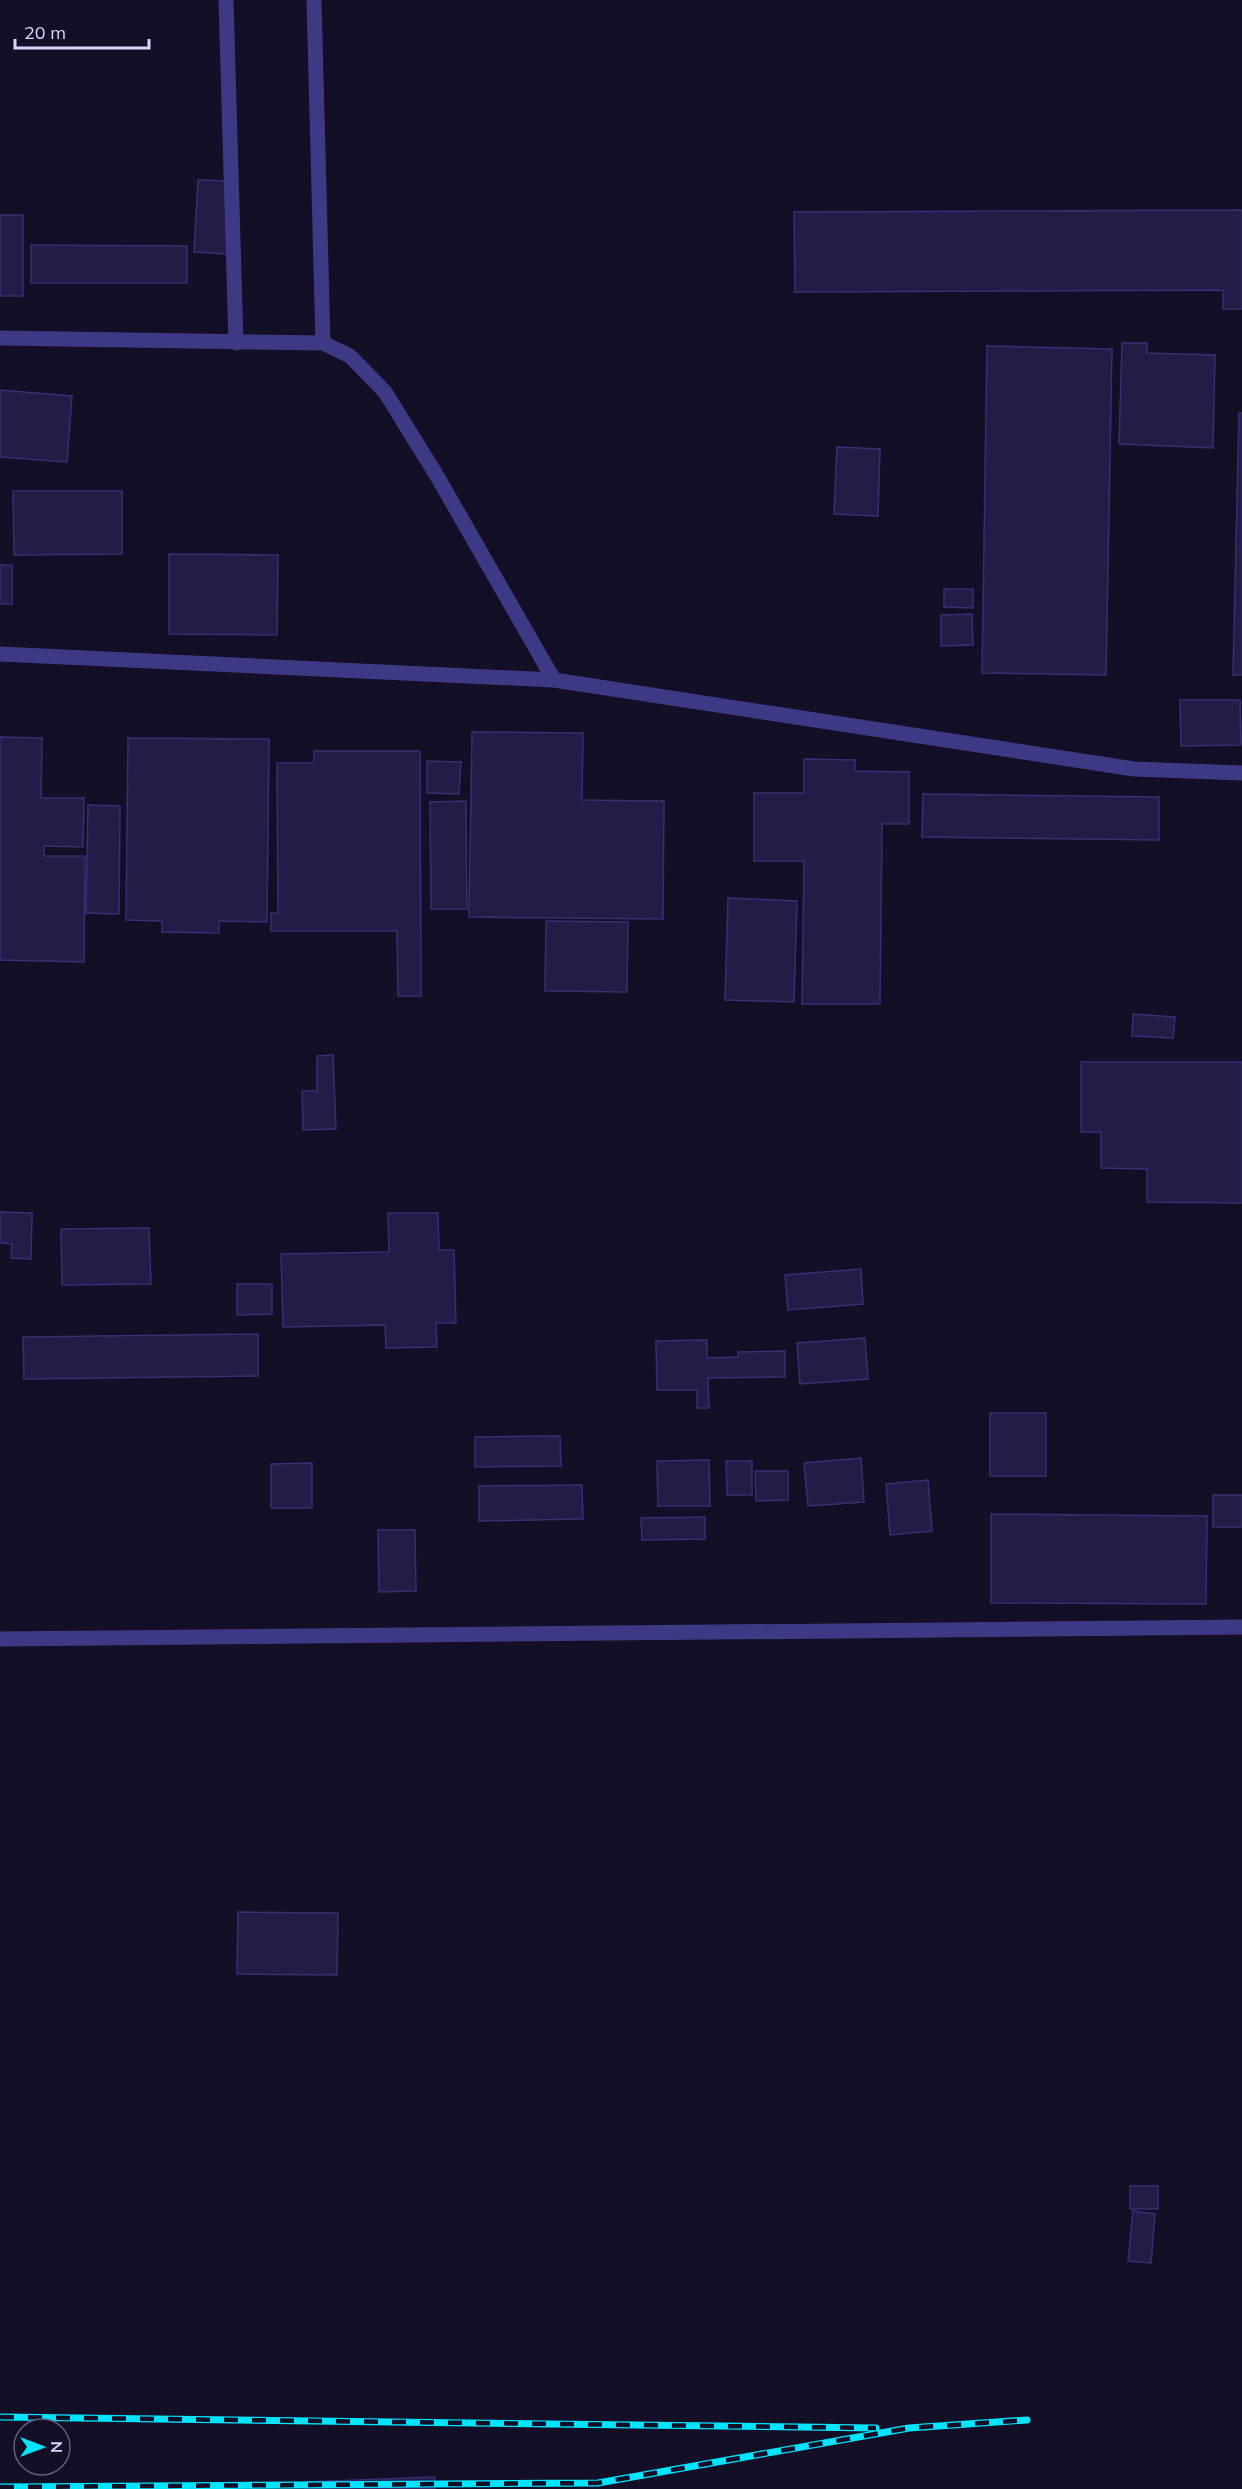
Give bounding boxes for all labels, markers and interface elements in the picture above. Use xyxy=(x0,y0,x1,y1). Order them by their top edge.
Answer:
scale bar xyxy=(15,12,148,50)
text: 20 m xyxy=(24,21,66,44)
north arrow xyxy=(12,2417,72,2477)
text: N xyxy=(47,2441,67,2453)

